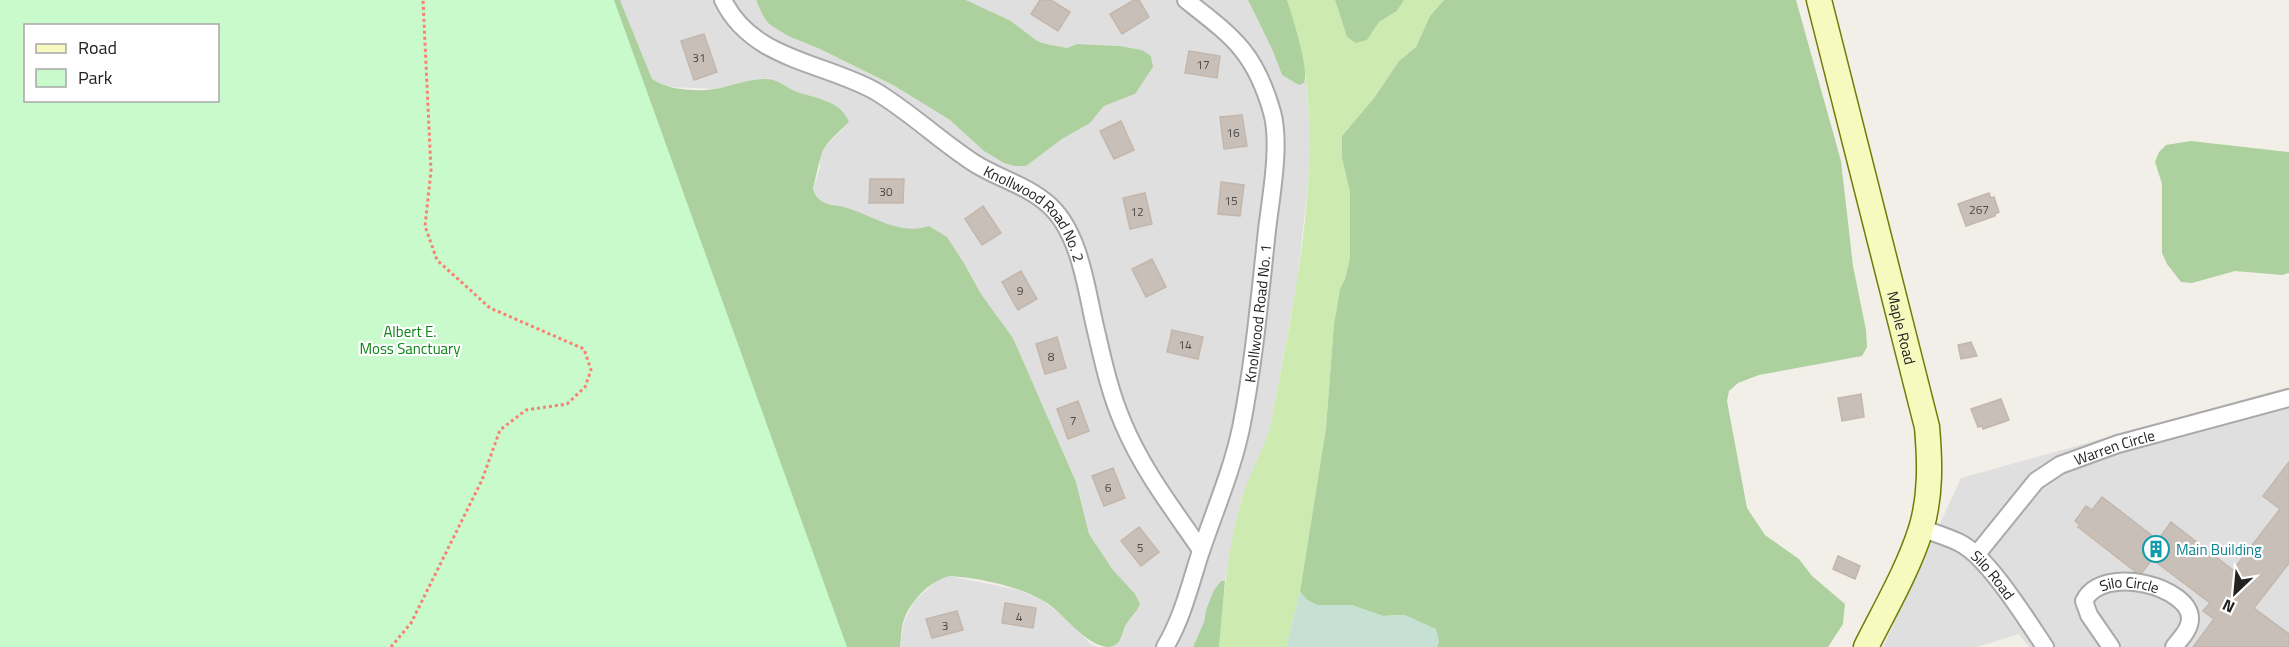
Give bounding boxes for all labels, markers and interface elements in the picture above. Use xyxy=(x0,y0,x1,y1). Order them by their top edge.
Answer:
legend xyxy=(24,24,219,102)
text: Road xyxy=(78,34,117,61)
house number: 31 xyxy=(692,48,706,67)
house number: 17 xyxy=(1196,55,1210,74)
text: Park xyxy=(78,64,113,91)
house number: 16 xyxy=(1226,123,1240,142)
street label: Knollwood Road No. 2 xyxy=(980,159,1091,265)
house number: 30 xyxy=(879,182,893,201)
house number: 15 xyxy=(1224,191,1238,210)
house number: 267 xyxy=(1969,200,1989,219)
house number: 12 xyxy=(1130,202,1144,221)
street label: Knollwood Road No. 1 xyxy=(1238,243,1277,384)
house number: 9 xyxy=(1017,281,1024,300)
street label: Maple Road xyxy=(1882,289,1922,367)
park label: Albert E. Moss Sanctuary xyxy=(359,320,461,360)
house number: 14 xyxy=(1178,335,1192,354)
house number: 8 xyxy=(1048,347,1055,366)
house number: 7 xyxy=(1070,411,1076,430)
street label: Warren Circle xyxy=(2071,423,2157,471)
house number: 6 xyxy=(1105,478,1112,497)
building icon: Main Building xyxy=(2141,534,2171,564)
house number: 5 xyxy=(1137,538,1144,557)
place label: Main Building xyxy=(2176,538,2262,561)
street label: Silo Road xyxy=(1966,544,2021,604)
north arrow xyxy=(2205,563,2265,623)
street label: Silo Circle xyxy=(2096,570,2163,599)
text: N xyxy=(2218,593,2239,620)
house number: 4 xyxy=(1016,607,1023,626)
house number: 3 xyxy=(942,616,948,635)

